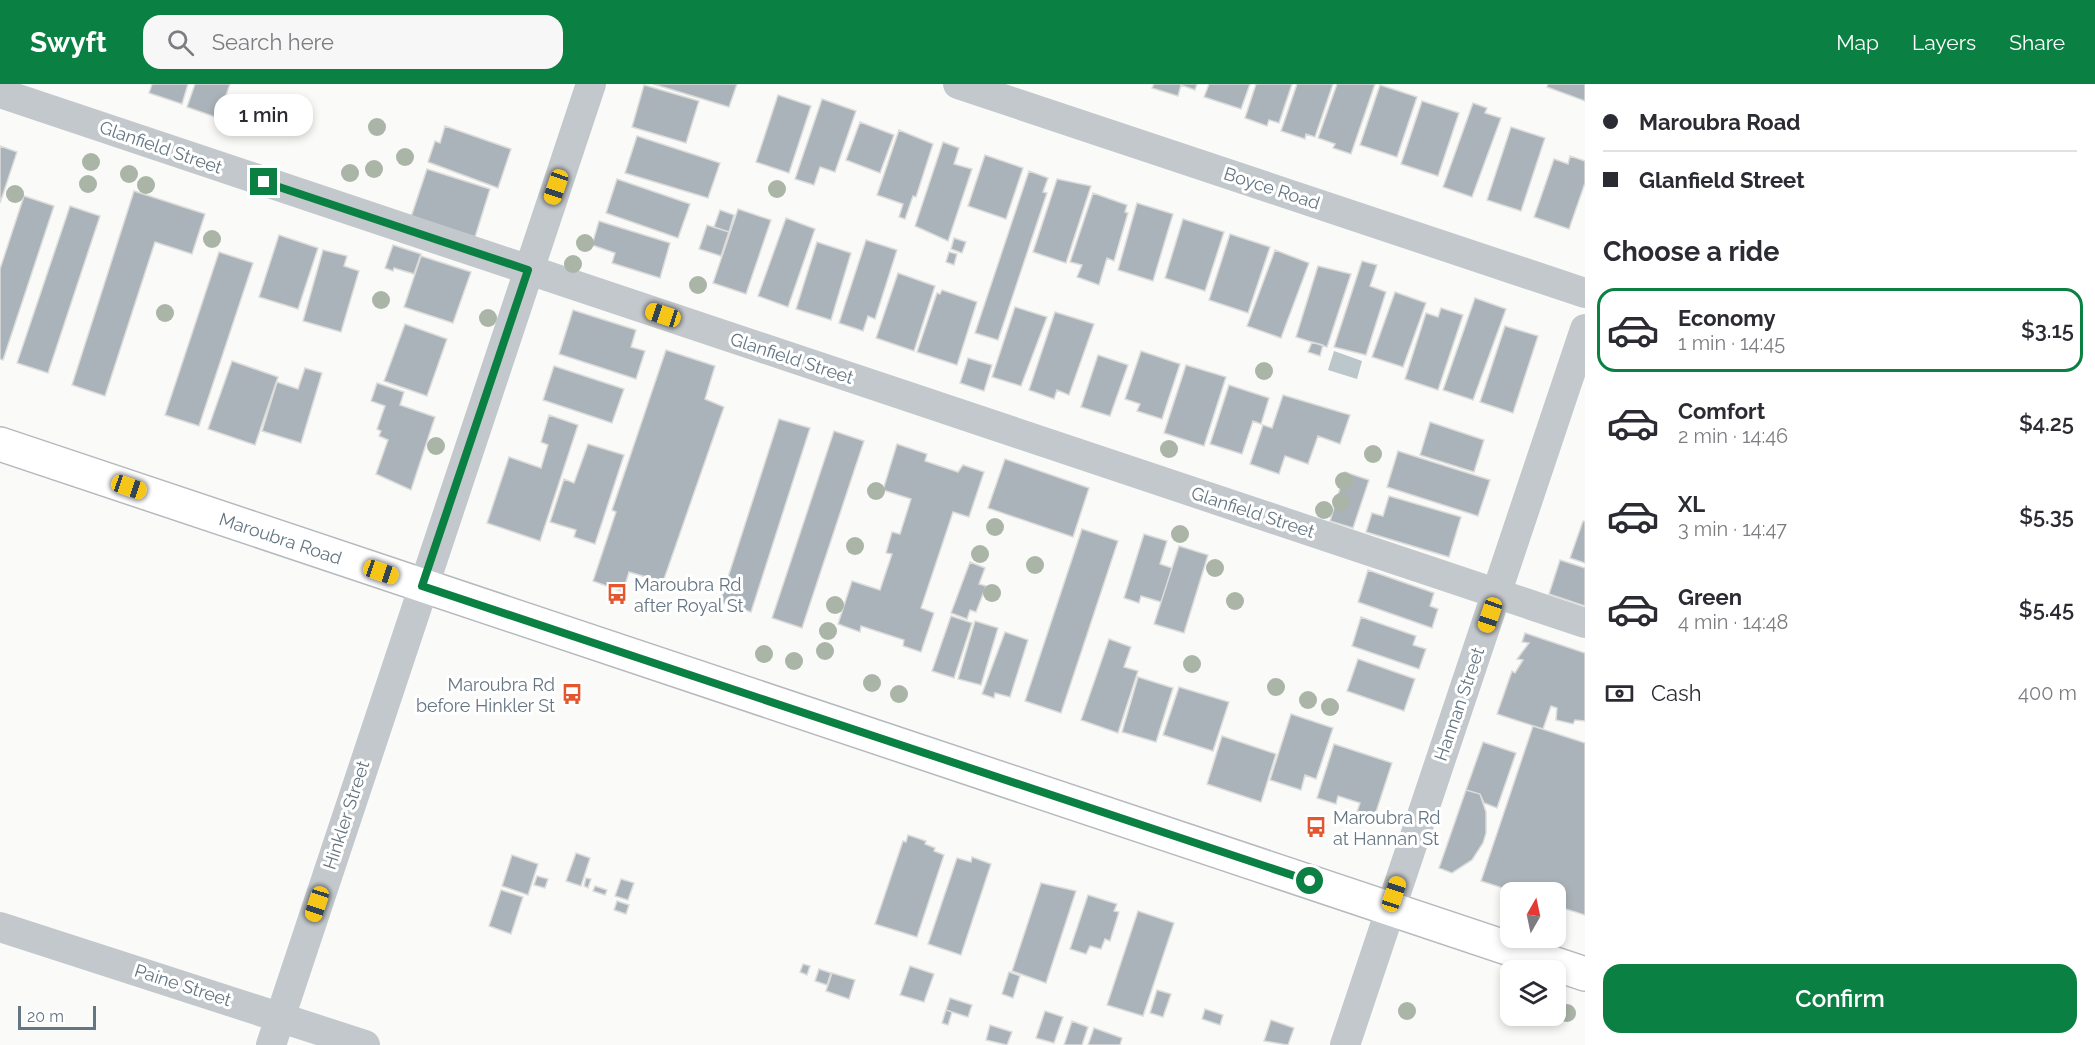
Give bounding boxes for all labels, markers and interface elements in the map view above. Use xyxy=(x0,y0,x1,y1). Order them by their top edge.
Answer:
search box xyxy=(143,15,563,69)
text: Swyft xyxy=(30,26,107,59)
icon: search xyxy=(164,26,197,59)
text: Search here xyxy=(212,29,334,55)
text: Map xyxy=(1836,30,1879,55)
text: Layers xyxy=(1912,30,1976,55)
text: Share xyxy=(2009,30,2065,55)
callout: 1 min xyxy=(214,95,314,137)
text: 1 min xyxy=(239,103,288,127)
text: Maroubra Road xyxy=(1639,109,1801,135)
street label: Glanfield Street xyxy=(97,116,225,178)
street label: Boyce Road xyxy=(1221,163,1323,213)
car xyxy=(542,167,570,207)
text: Glanfield Street xyxy=(1639,167,1805,193)
route end xyxy=(250,168,277,195)
text: Choose a ride xyxy=(1603,236,1779,267)
car xyxy=(643,301,683,329)
icon: car xyxy=(1606,303,1660,357)
text: Economy xyxy=(1678,305,1776,331)
text: $3.15 xyxy=(2021,317,2074,343)
street label: Glanfield Street xyxy=(728,328,856,388)
text: 1 min · 14:45 xyxy=(1678,331,1785,355)
icon: car xyxy=(1606,396,1660,450)
text: Comfort xyxy=(1678,398,1765,424)
text: $4.25 xyxy=(2019,410,2074,436)
text: 2 min · 14:46 xyxy=(1678,424,1788,448)
car xyxy=(109,473,149,501)
street label: Glanfield Street xyxy=(1189,482,1317,542)
icon: car xyxy=(1606,489,1660,543)
text: XL xyxy=(1678,491,1705,517)
text: $5.35 xyxy=(2019,503,2074,529)
street label: Maroubra Road xyxy=(217,508,345,568)
text: 3 min · 14:47 xyxy=(1678,517,1787,541)
car xyxy=(361,558,401,586)
place label: Maroubra Rd after Royal St xyxy=(634,574,744,616)
bus stop icon: Maroubra Rd after Royal St xyxy=(605,582,629,606)
icon: car xyxy=(1606,582,1660,636)
text: Green xyxy=(1678,584,1742,610)
car xyxy=(1476,595,1504,635)
text: $5.45 xyxy=(2019,596,2074,622)
text: 4 min · 14:48 xyxy=(1678,610,1788,634)
street label: Hannan Street xyxy=(1430,644,1488,764)
place label: Maroubra Rd before Hinkler St xyxy=(416,674,555,716)
icon: cash xyxy=(1603,677,1636,710)
text: Cash xyxy=(1651,680,1702,706)
text: 400 m xyxy=(2018,681,2077,705)
bus stop icon: Maroubra Rd before Hinkler St xyxy=(560,682,584,706)
street label: Hinkler Street xyxy=(319,758,373,872)
place label: Maroubra Rd at Hannan St xyxy=(1333,807,1440,849)
bus stop icon: Maroubra Rd at Hannan St xyxy=(1304,815,1328,839)
route start xyxy=(1296,867,1323,894)
car xyxy=(1380,874,1408,914)
north arrow xyxy=(1500,882,1566,948)
map controls xyxy=(1500,882,1566,1026)
car xyxy=(303,884,331,924)
street label: Paine Street xyxy=(132,960,234,1010)
button: layers xyxy=(1500,960,1566,1026)
button: Confirm xyxy=(1603,964,2077,1033)
scale bar xyxy=(18,1003,96,1030)
text: 20 m xyxy=(27,1007,64,1026)

